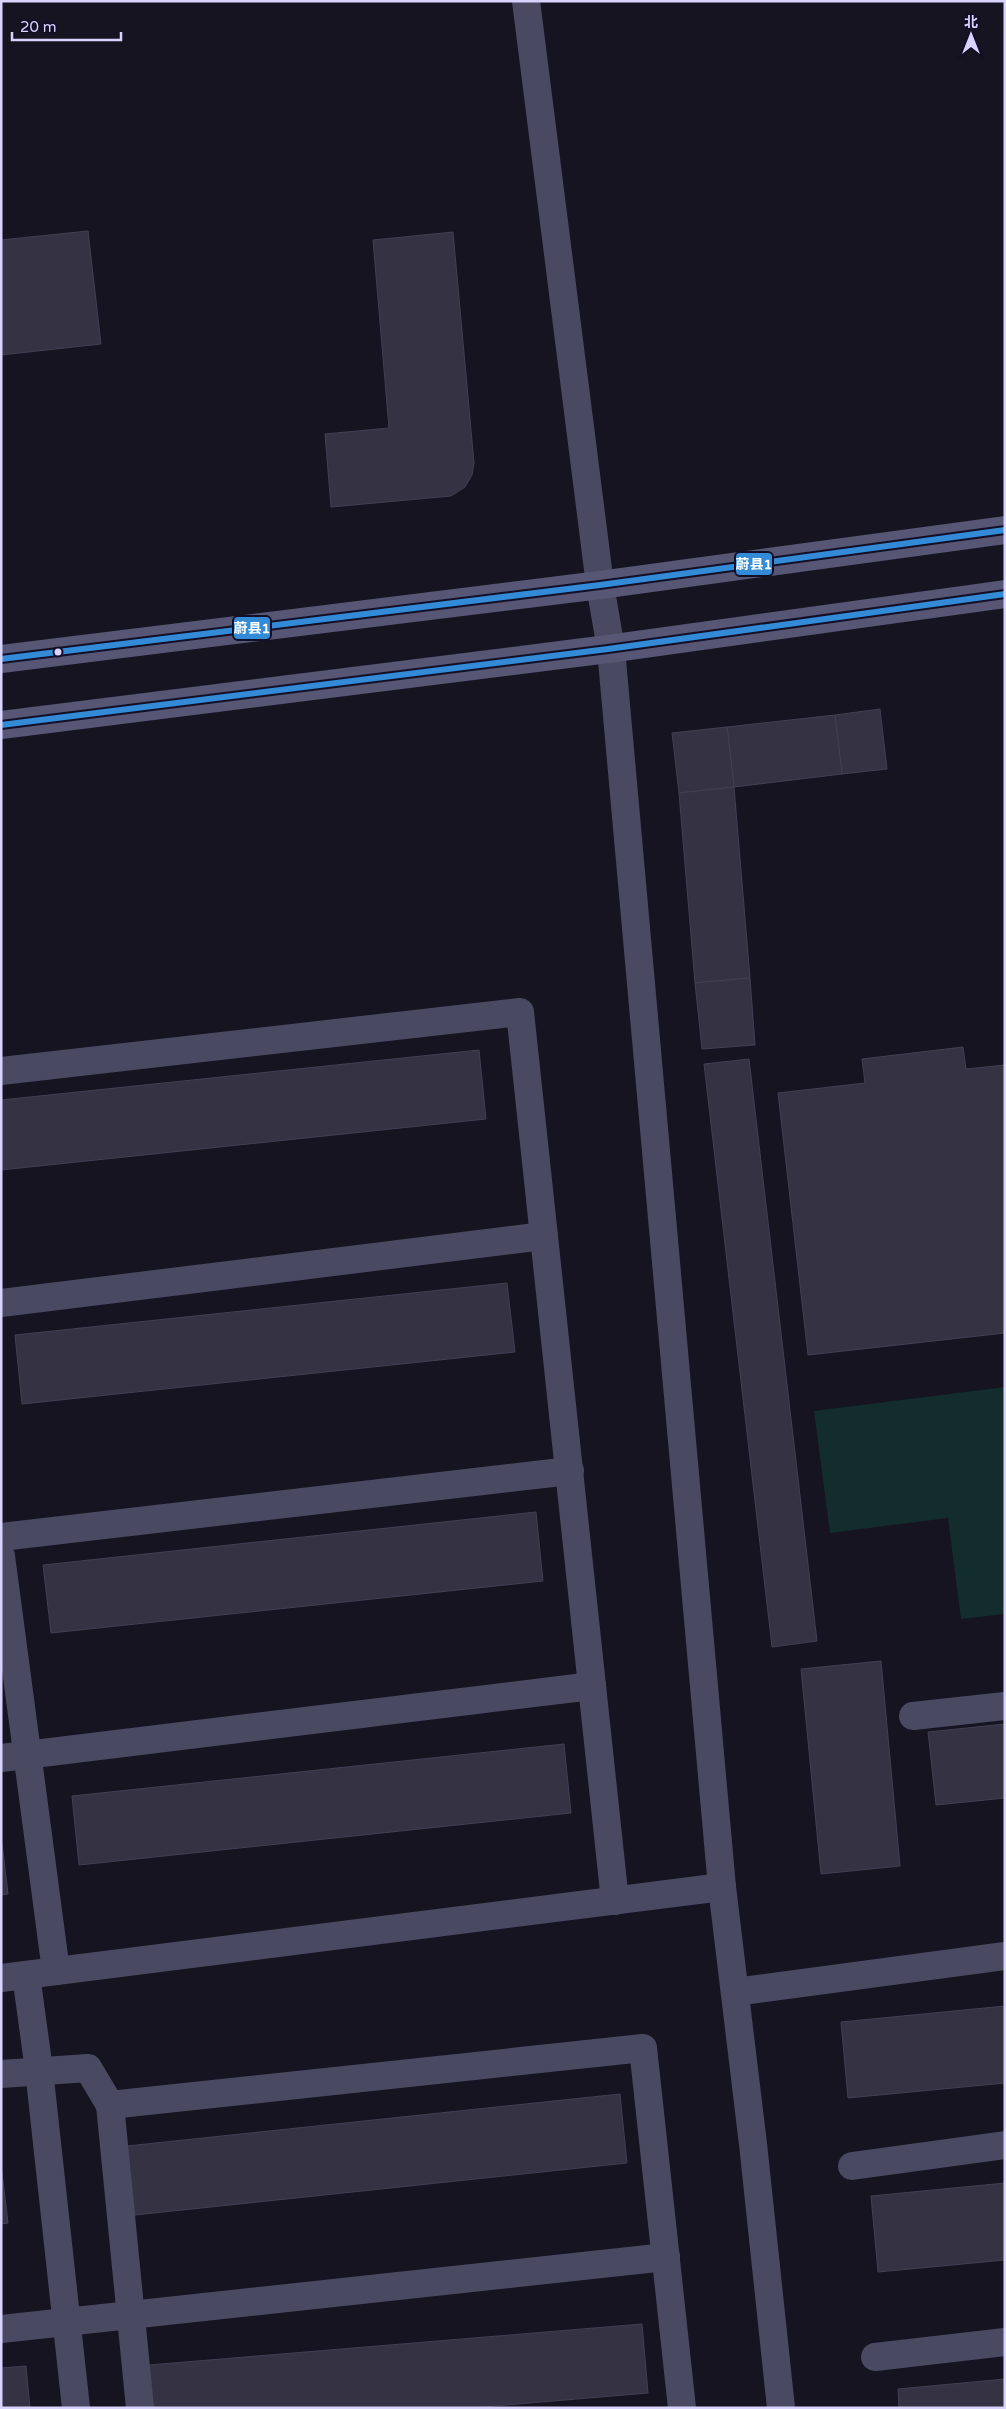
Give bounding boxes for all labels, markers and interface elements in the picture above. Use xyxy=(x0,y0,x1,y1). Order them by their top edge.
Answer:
scale bar xyxy=(12,10,121,42)
north arrow xyxy=(946,10,996,60)
text: 北 xyxy=(964,14,978,31)
text: 20 m xyxy=(20,18,57,36)
line badge: 蔚县1 xyxy=(735,552,773,576)
text: 蔚县1 xyxy=(736,556,772,573)
line badge: 蔚县1 xyxy=(233,616,271,640)
text: 蔚县1 xyxy=(234,620,270,637)
unlabelled marker xyxy=(53,647,63,657)

